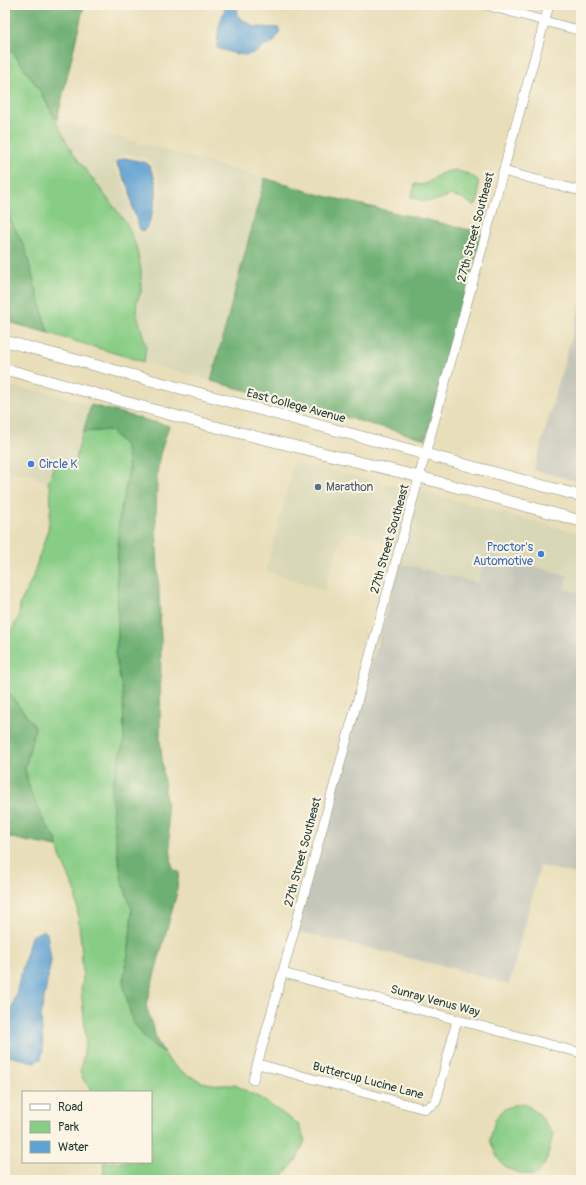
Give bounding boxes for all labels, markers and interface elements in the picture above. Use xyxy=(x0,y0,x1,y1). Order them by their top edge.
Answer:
street label: 27th Street Southeast xyxy=(454,170,498,283)
street label: East College Avenue xyxy=(245,386,347,426)
place label: Circle K xyxy=(39,457,78,472)
marker: Circle K xyxy=(26,459,36,469)
place label: Marathon xyxy=(326,480,374,495)
marker: Marathon xyxy=(313,482,323,492)
street label: 27th Street Southeast xyxy=(367,483,413,595)
place label: Proctor's Automotive xyxy=(473,540,534,569)
marker: Proctor's Automotive xyxy=(536,549,546,559)
street label: 27th Street Southeast xyxy=(281,795,325,908)
street label: Sunray Venus Way xyxy=(389,982,481,1020)
street label: Buttercup Lucine Lane xyxy=(311,1059,425,1103)
legend xyxy=(22,1091,152,1163)
text: Road xyxy=(58,1100,83,1115)
text: Park xyxy=(58,1120,79,1135)
text: Water xyxy=(58,1140,89,1155)

